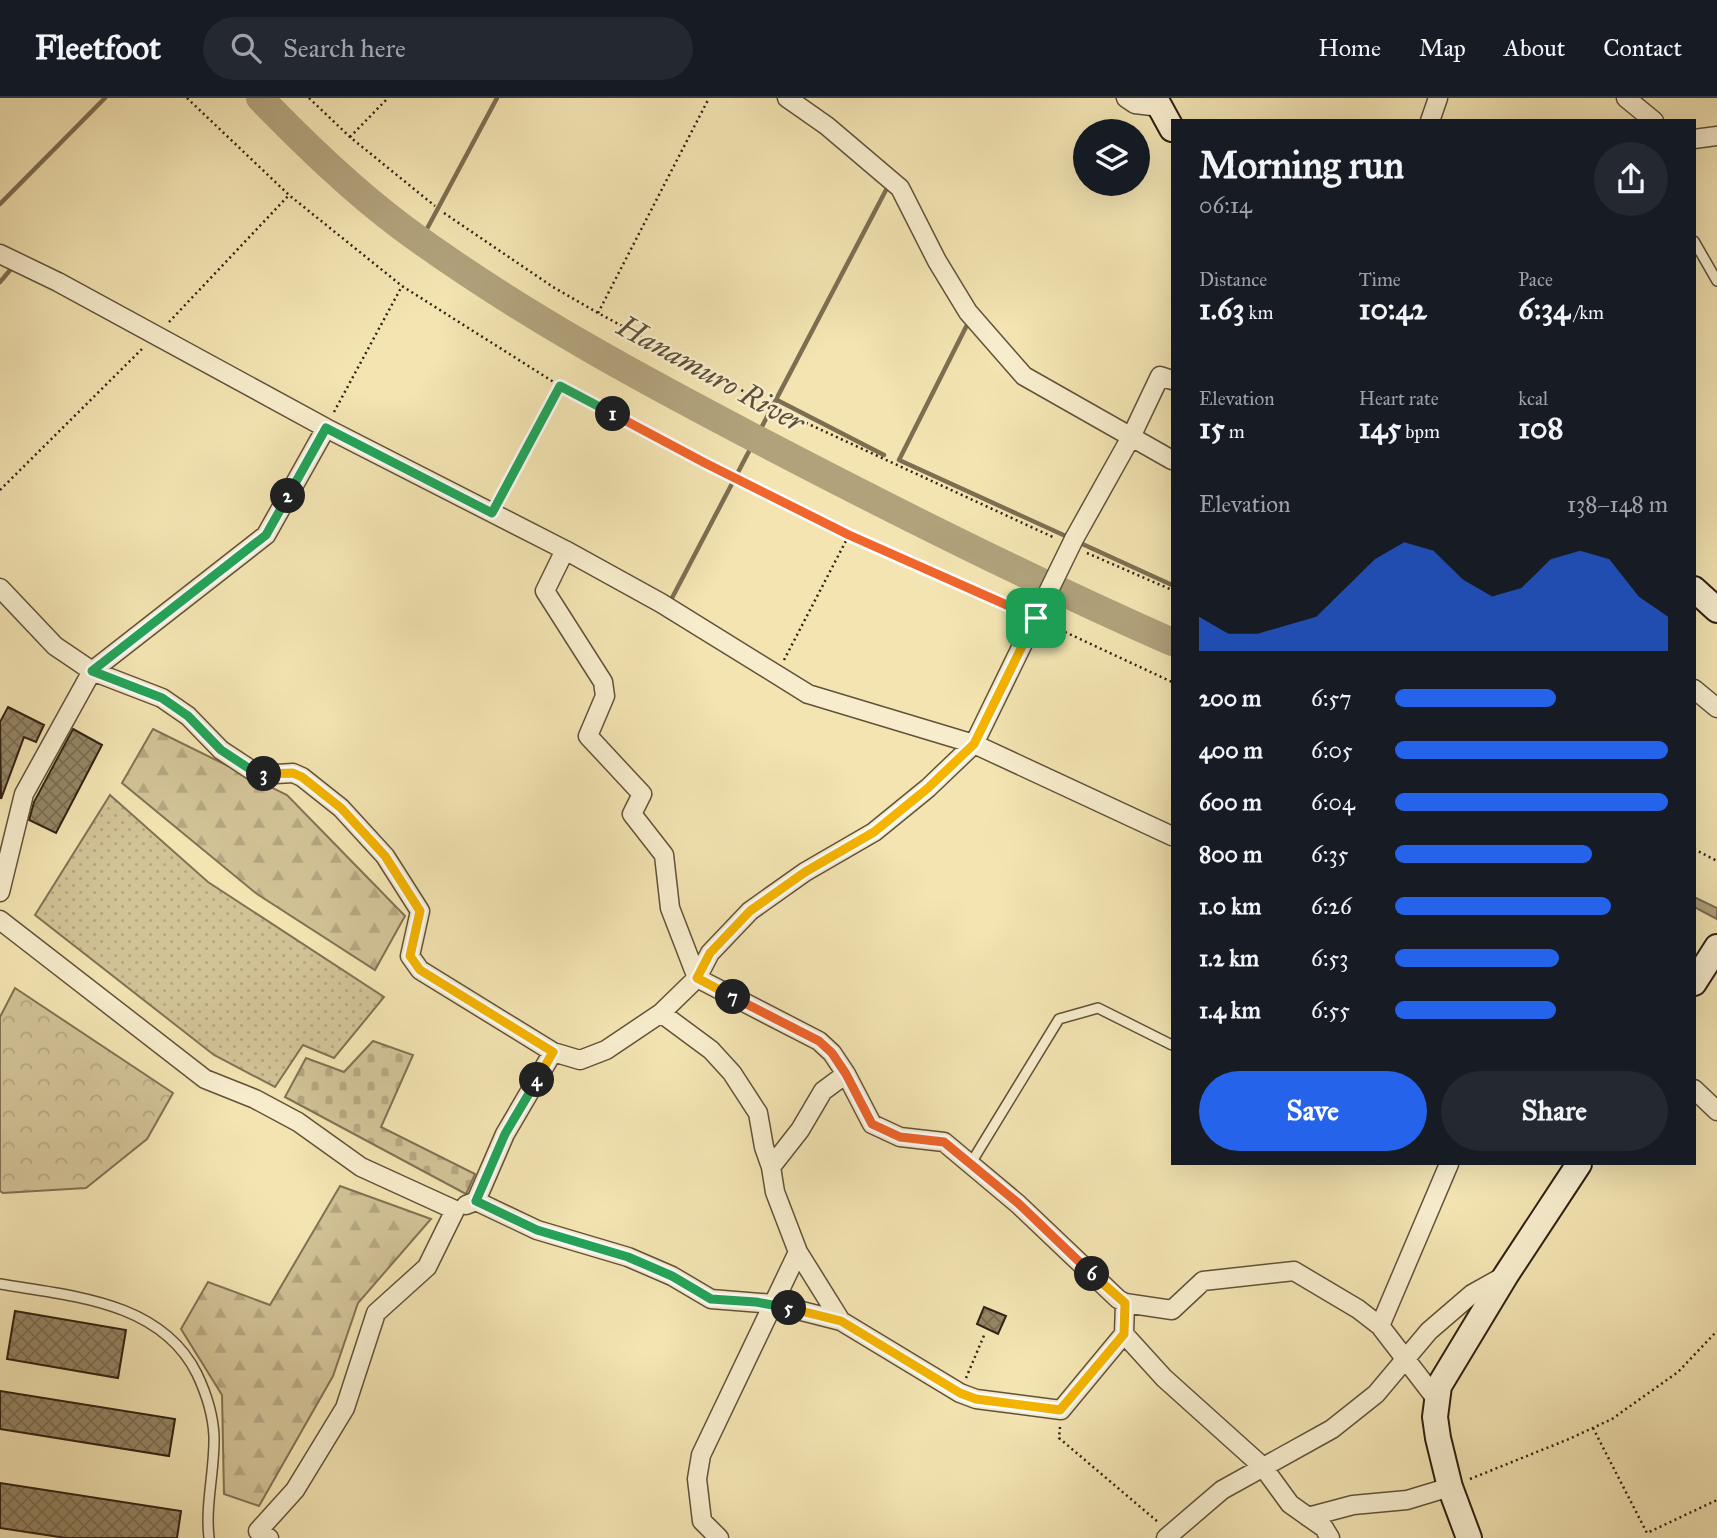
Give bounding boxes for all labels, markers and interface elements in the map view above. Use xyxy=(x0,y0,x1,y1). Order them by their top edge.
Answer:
search box xyxy=(203,17,693,80)
text: Fleetfoot xyxy=(35,28,161,68)
icon: search xyxy=(227,29,265,67)
text: Search here xyxy=(283,32,406,64)
text: Home xyxy=(1318,33,1381,63)
text: Map xyxy=(1419,33,1466,63)
text: About xyxy=(1504,33,1565,63)
text: Contact xyxy=(1603,33,1682,63)
map controls xyxy=(1073,119,1150,196)
button: layers xyxy=(1073,119,1150,196)
text: Morning run xyxy=(1199,142,1404,188)
button: share xyxy=(1594,142,1668,216)
text: 06:14 xyxy=(1199,191,1252,219)
text: Distance xyxy=(1199,268,1267,291)
text: Time xyxy=(1359,268,1401,291)
text: Pace xyxy=(1518,268,1553,291)
text: 1.63 xyxy=(1199,291,1244,327)
text: 10:42 xyxy=(1359,291,1427,327)
text: 6:34 xyxy=(1518,291,1570,327)
text: km xyxy=(1244,301,1273,324)
text: /km xyxy=(1570,301,1604,324)
water label: Hanamuro River xyxy=(610,307,812,441)
text: Elevation xyxy=(1199,387,1274,410)
text: Heart rate xyxy=(1359,387,1439,410)
text: kcal xyxy=(1518,387,1548,410)
pin: 1 xyxy=(596,396,630,432)
text: 1 xyxy=(609,402,616,425)
text: 15 xyxy=(1199,410,1225,446)
text: 145 xyxy=(1359,410,1401,446)
text: 108 xyxy=(1518,410,1563,446)
text: m xyxy=(1225,420,1245,443)
text: bpm xyxy=(1401,420,1440,443)
pin: 2 xyxy=(270,478,306,514)
text: 2 xyxy=(283,484,292,507)
text: Elevation xyxy=(1199,490,1290,518)
text: 138–148 m xyxy=(1567,490,1668,518)
pin xyxy=(1006,588,1066,648)
icon: arrive xyxy=(1017,599,1055,637)
text: 200 m xyxy=(1199,684,1261,712)
text: 6:57 xyxy=(1311,684,1352,712)
text: 400 m xyxy=(1199,736,1263,764)
text: 6:05 xyxy=(1311,736,1353,764)
pin: 3 xyxy=(246,756,282,792)
text: 3 xyxy=(260,762,267,785)
text: 600 m xyxy=(1199,788,1262,816)
text: 6:04 xyxy=(1311,788,1355,816)
text: 800 m xyxy=(1199,840,1262,868)
text: 6:35 xyxy=(1311,840,1348,868)
text: 1.0 km xyxy=(1199,892,1261,920)
text: 6:26 xyxy=(1311,892,1352,920)
text: 1.2 km xyxy=(1199,944,1259,972)
text: 6:53 xyxy=(1311,944,1348,972)
pin: 7 xyxy=(716,979,750,1014)
text: 7 xyxy=(727,985,738,1008)
text: 1.4 km xyxy=(1199,996,1261,1024)
text: 6:55 xyxy=(1311,996,1350,1024)
pin: 4 xyxy=(520,1062,554,1098)
text: 4 xyxy=(531,1068,542,1091)
button: Save xyxy=(1199,1071,1427,1151)
button: Share xyxy=(1441,1071,1668,1151)
pin: 6 xyxy=(1074,1256,1110,1292)
text: 6 xyxy=(1087,1262,1096,1285)
pin: 5 xyxy=(772,1290,806,1326)
text: 5 xyxy=(784,1296,793,1319)

